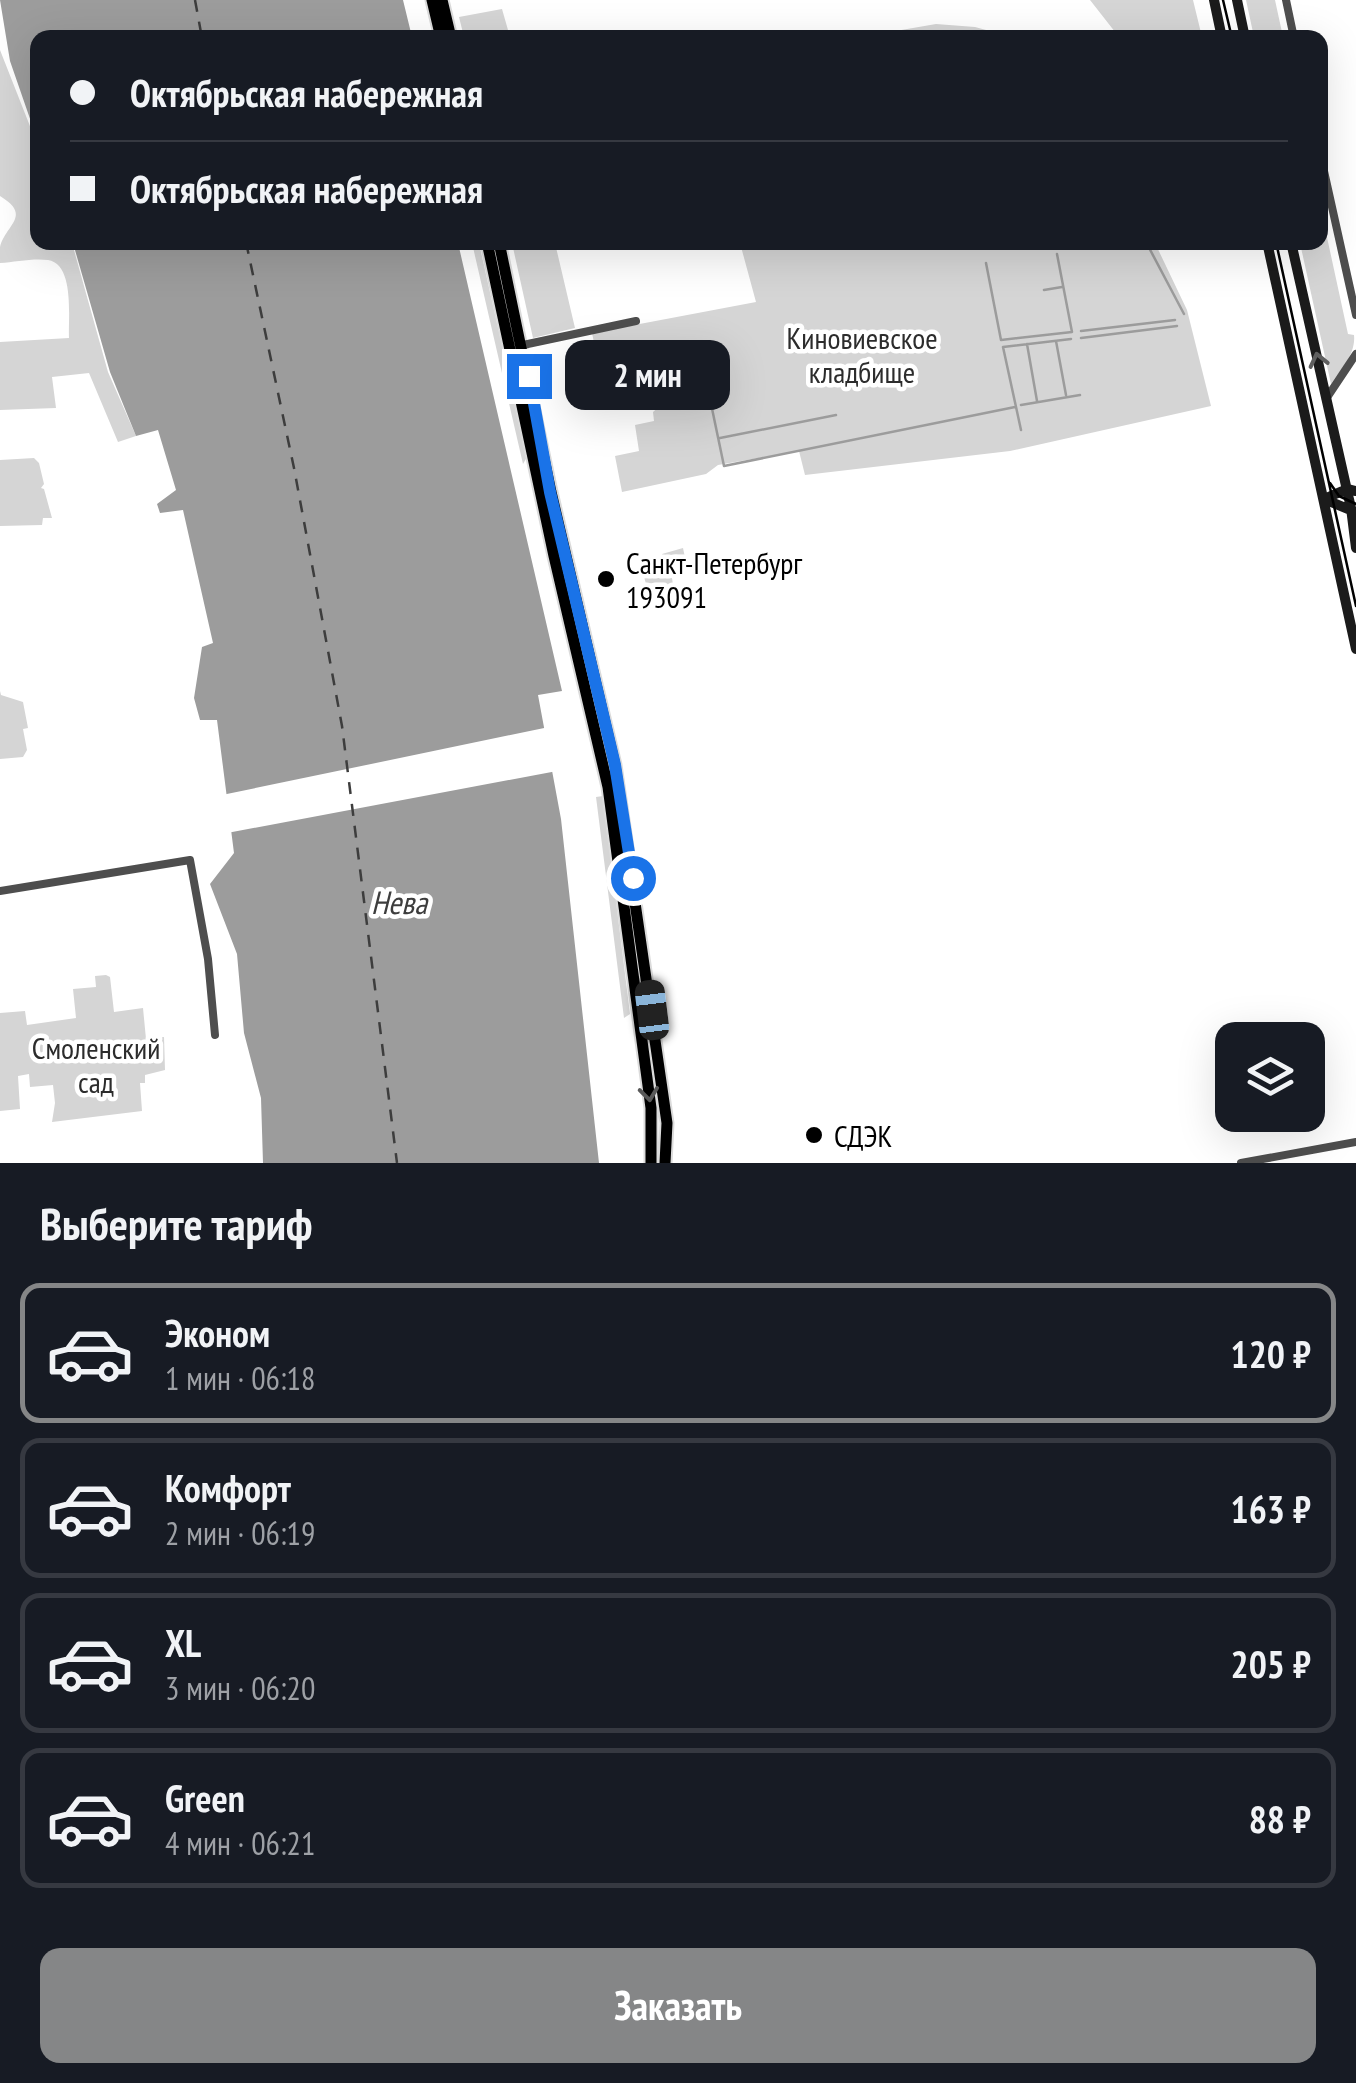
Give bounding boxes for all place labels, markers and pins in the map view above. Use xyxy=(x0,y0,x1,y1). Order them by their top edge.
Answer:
place label: Санкт-Петербург 193091 xyxy=(626,543,802,616)
marker: Санкт-Петербург 193091 xyxy=(595,568,617,590)
place label: СДЭК xyxy=(834,1116,892,1155)
marker: СДЭК xyxy=(803,1124,825,1146)

